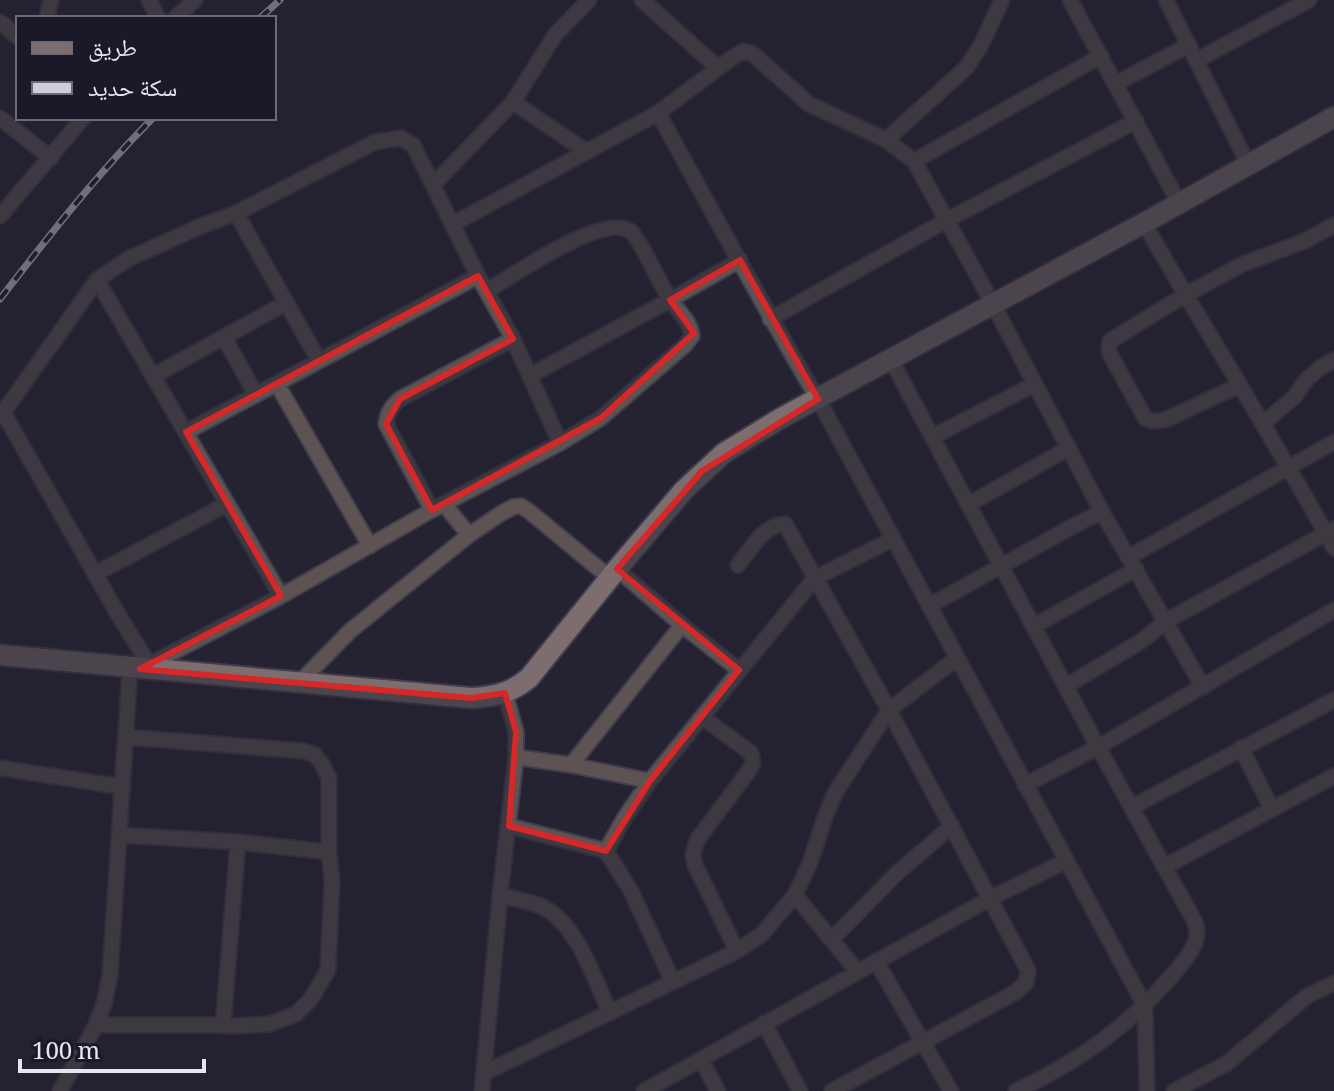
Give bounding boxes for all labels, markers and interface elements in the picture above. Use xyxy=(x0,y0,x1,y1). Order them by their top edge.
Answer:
legend xyxy=(16,16,276,120)
text: طريق xyxy=(88,30,137,71)
text: سكة حديد xyxy=(88,70,177,111)
scale bar xyxy=(20,1023,204,1073)
text: 100 m xyxy=(32,1033,101,1074)

